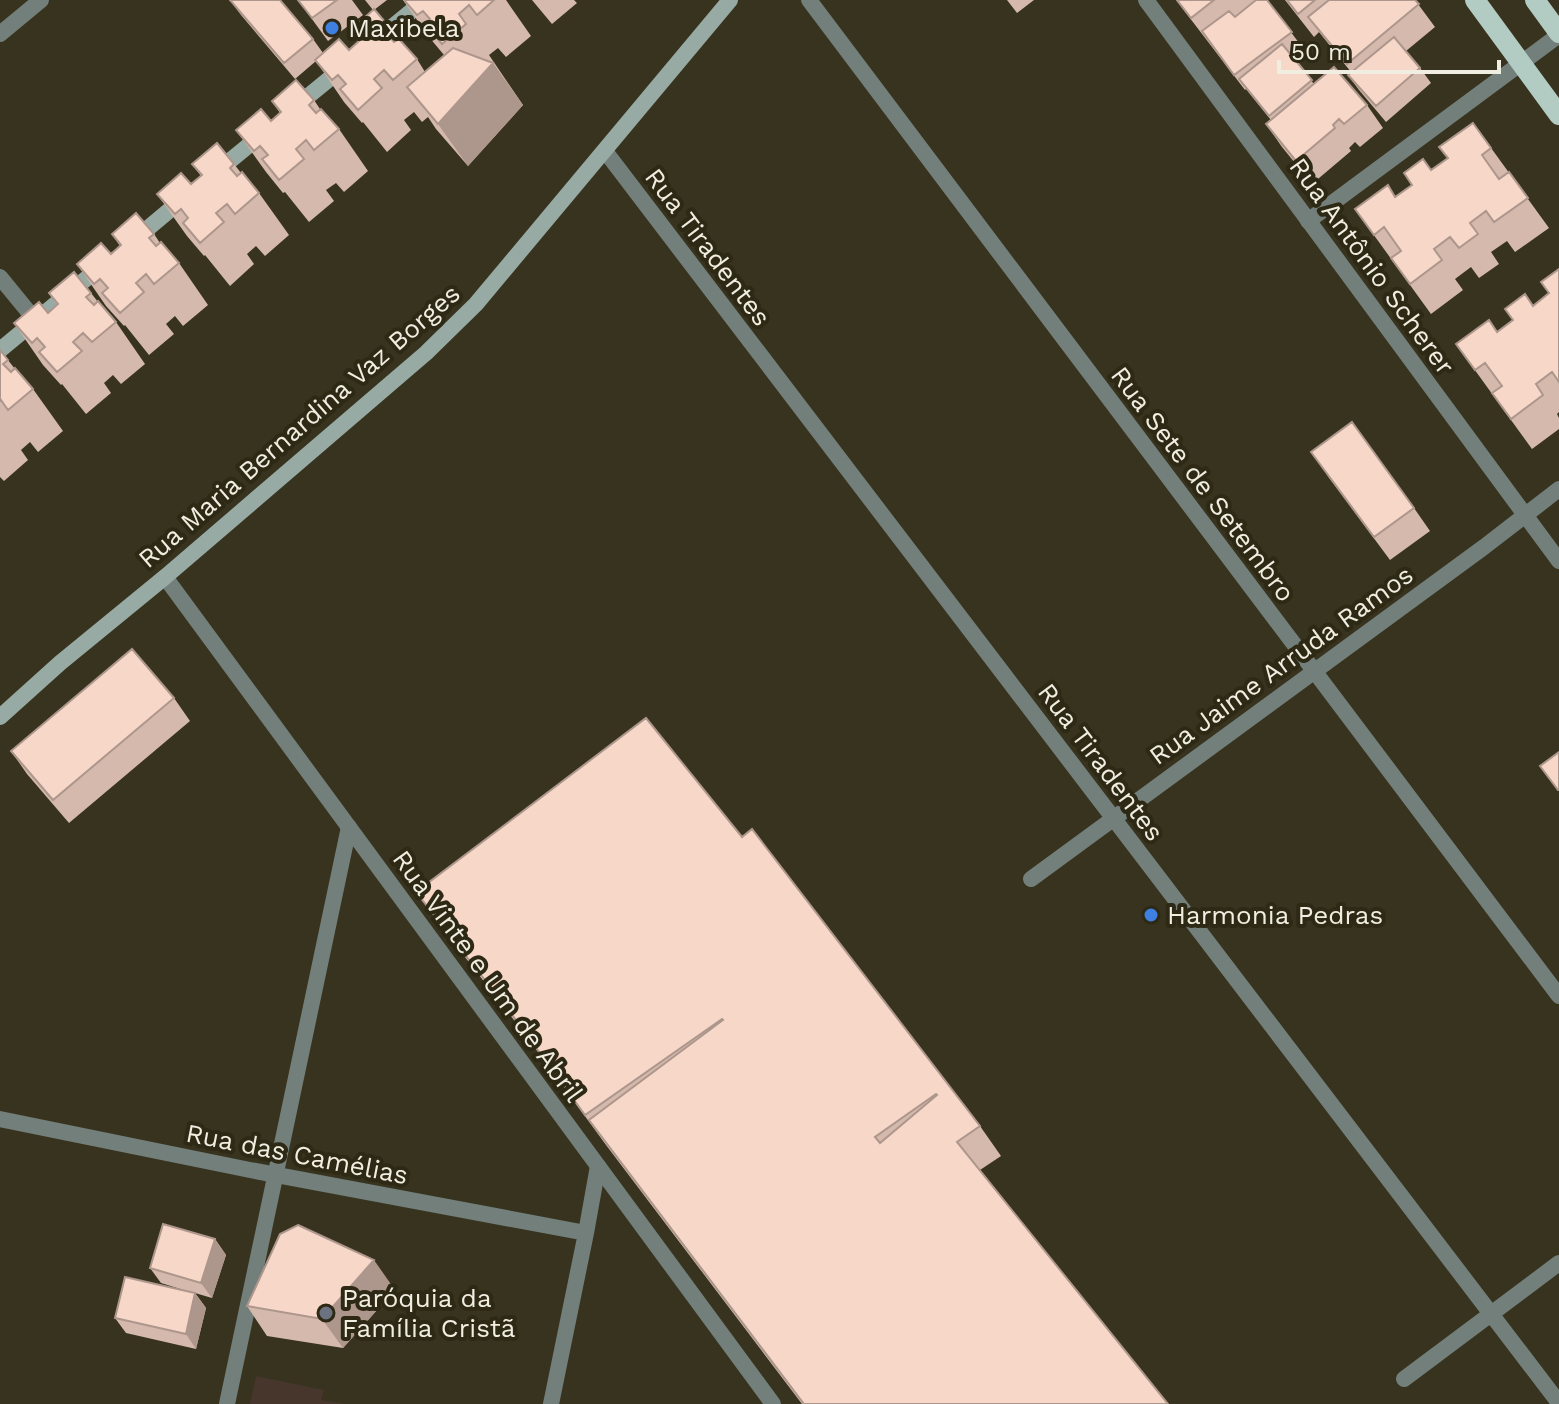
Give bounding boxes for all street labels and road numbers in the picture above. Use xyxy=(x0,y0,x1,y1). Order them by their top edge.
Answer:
street label: Rua Antônio Scherer xyxy=(1283,152,1461,380)
street label: Rua Tiradentes xyxy=(639,162,777,332)
street label: Rua Maria Bernardina Vaz Borges xyxy=(132,278,466,574)
street label: Rua Sete de Setembro xyxy=(1105,361,1301,607)
street label: Rua Jaime Arruda Ramos xyxy=(1143,559,1419,771)
street label: Rua Tiradentes xyxy=(1032,677,1170,847)
street label: Rua Vinte e Um de Abril xyxy=(387,844,589,1108)
street label: Rua das Camélias xyxy=(184,1118,410,1190)

